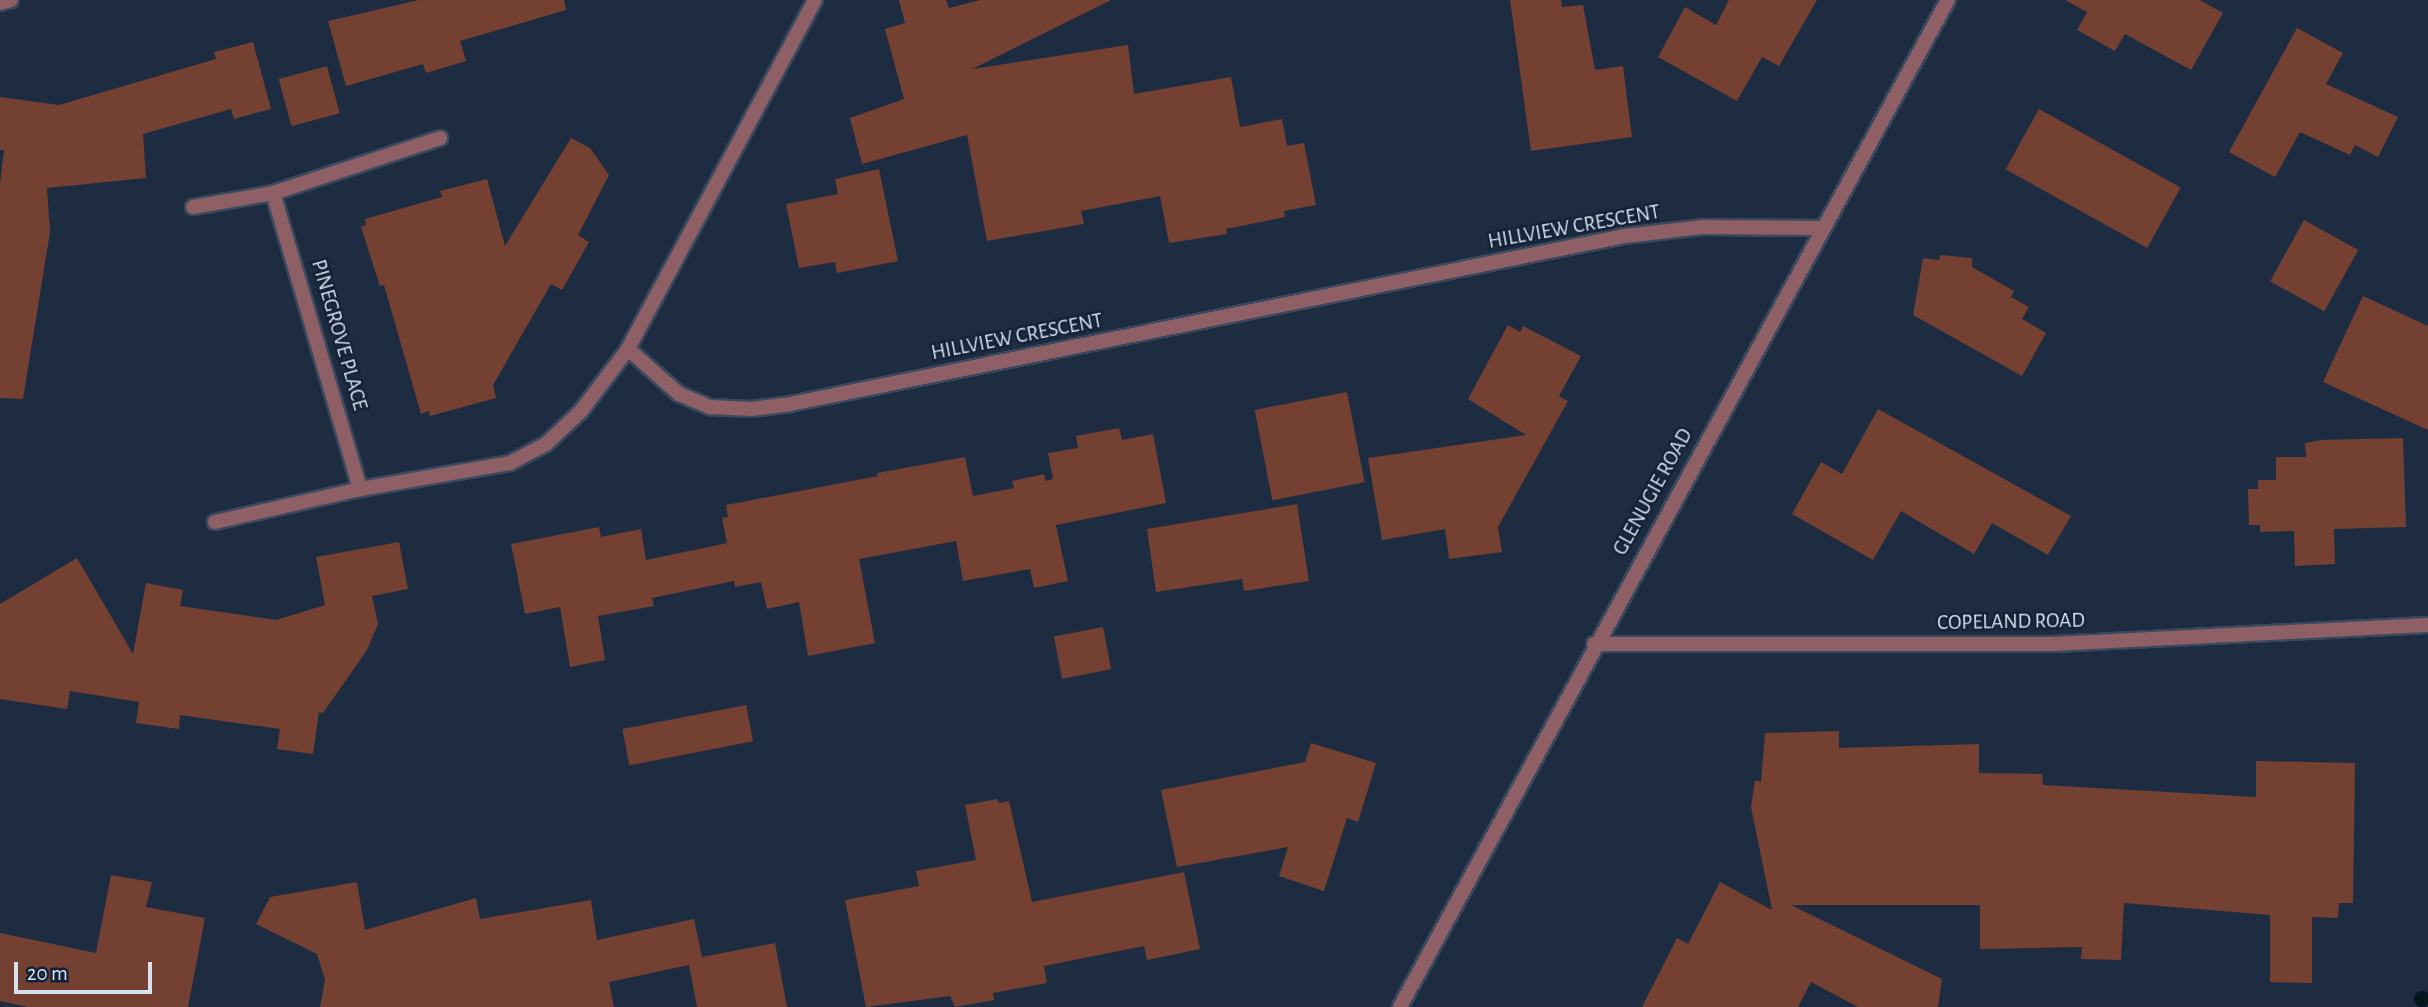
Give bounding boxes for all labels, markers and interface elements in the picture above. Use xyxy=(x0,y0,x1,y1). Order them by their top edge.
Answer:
street label: HILLVIEW CRESCENT xyxy=(1486,199,1662,255)
street label: PINEGROVE PLACE xyxy=(305,257,373,413)
street label: HILLVIEW CRESCENT xyxy=(929,308,1105,366)
street label: GLENUGIE ROAD xyxy=(1608,424,1698,560)
street label: COPELAND ROAD xyxy=(1937,608,2085,636)
scale bar xyxy=(18,948,156,992)
text: 20 m xyxy=(27,963,68,984)

